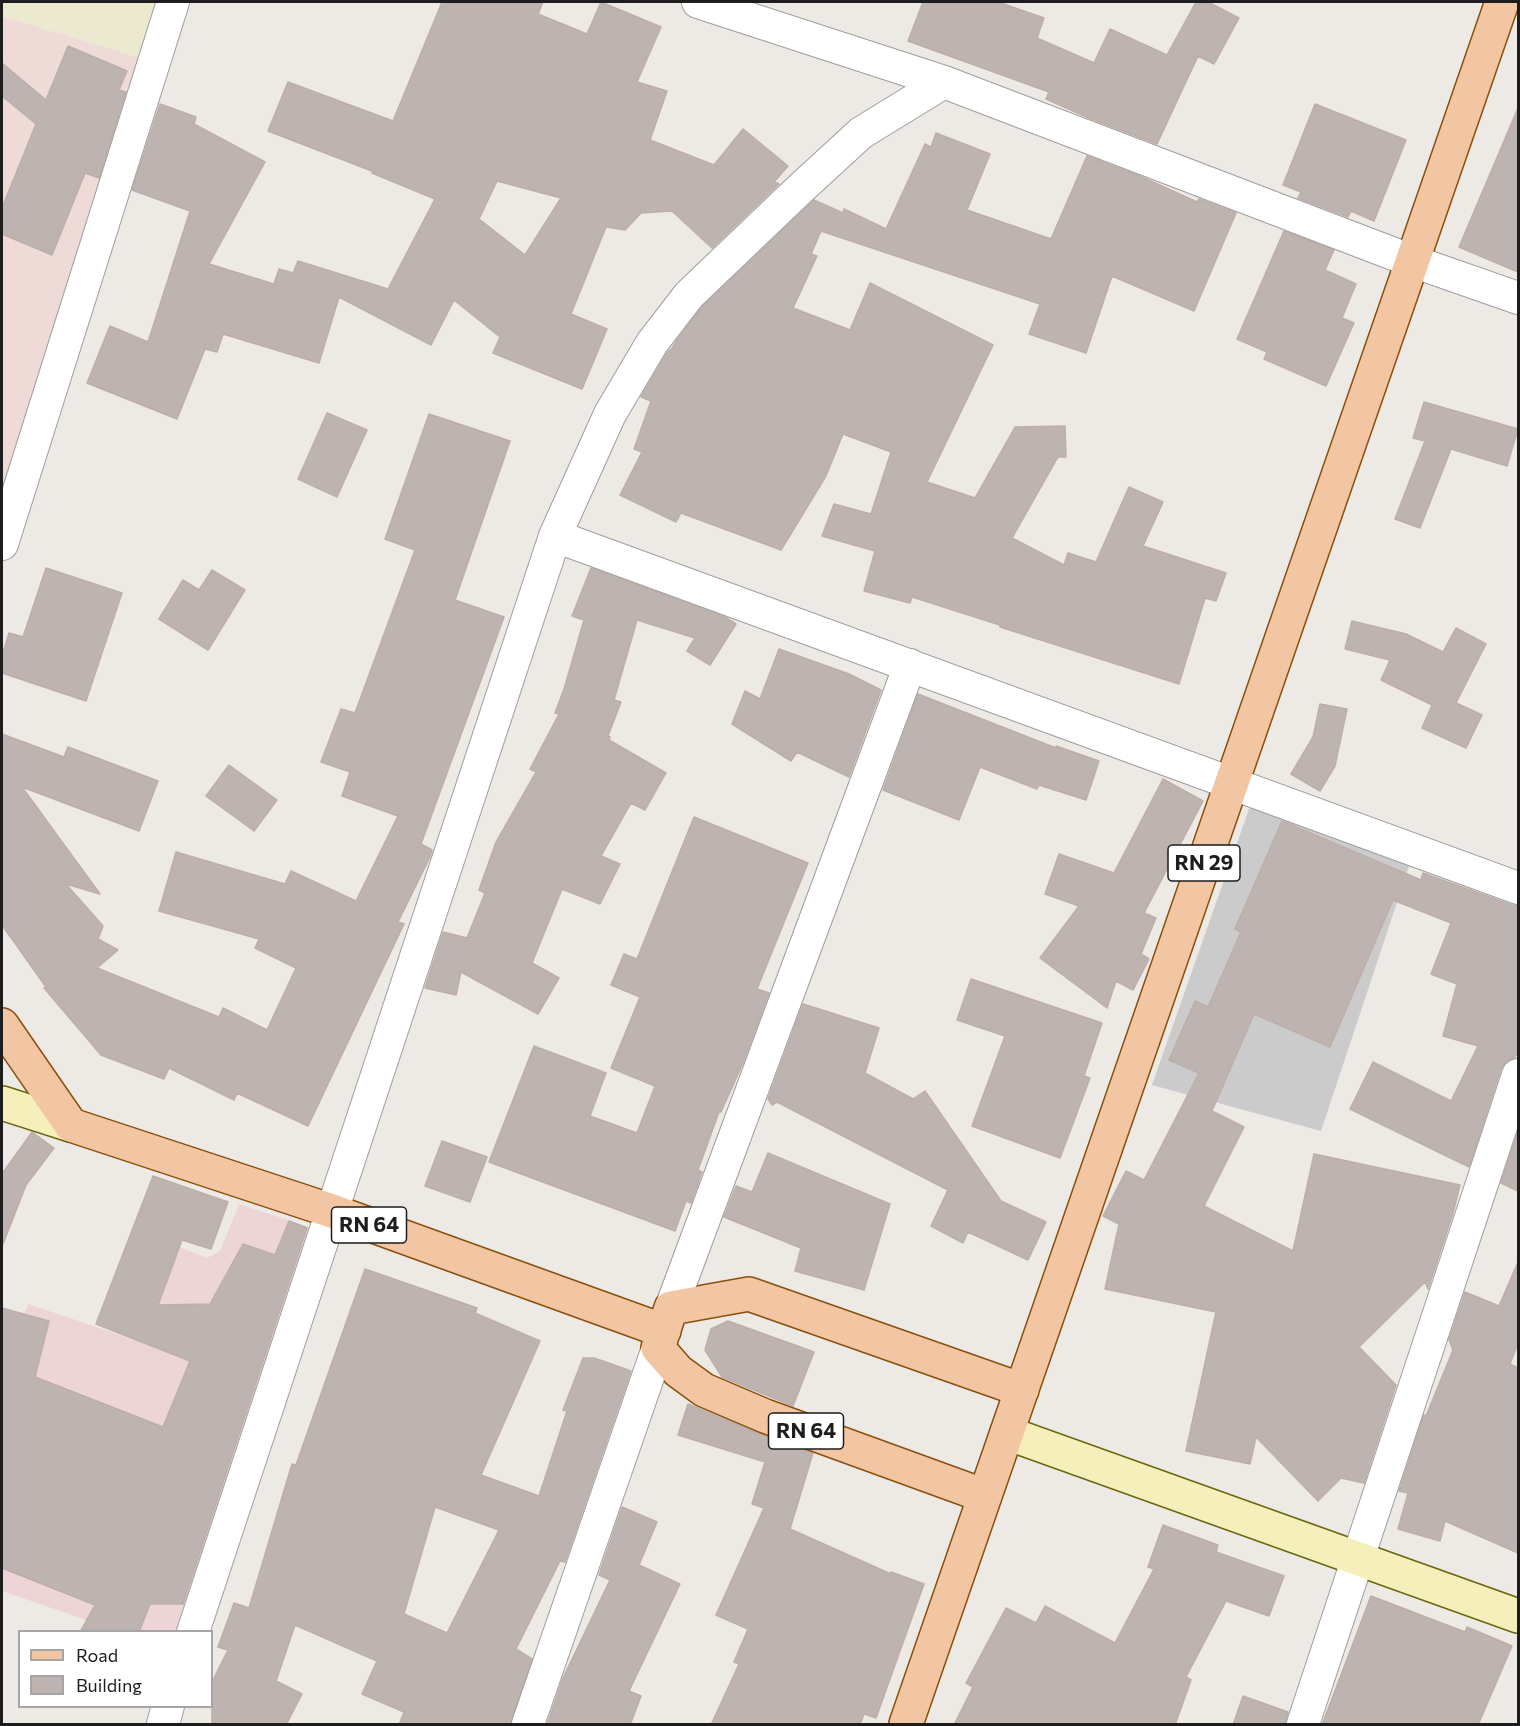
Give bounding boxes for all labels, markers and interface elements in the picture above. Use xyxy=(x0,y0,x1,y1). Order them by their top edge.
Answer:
road number: RN 29 xyxy=(1168,845,1240,881)
road number: RN 64 xyxy=(332,1207,406,1243)
road number: RN 64 xyxy=(768,1413,844,1449)
legend xyxy=(18,1630,213,1708)
text: Road xyxy=(76,1644,118,1666)
text: Building xyxy=(76,1674,142,1696)

